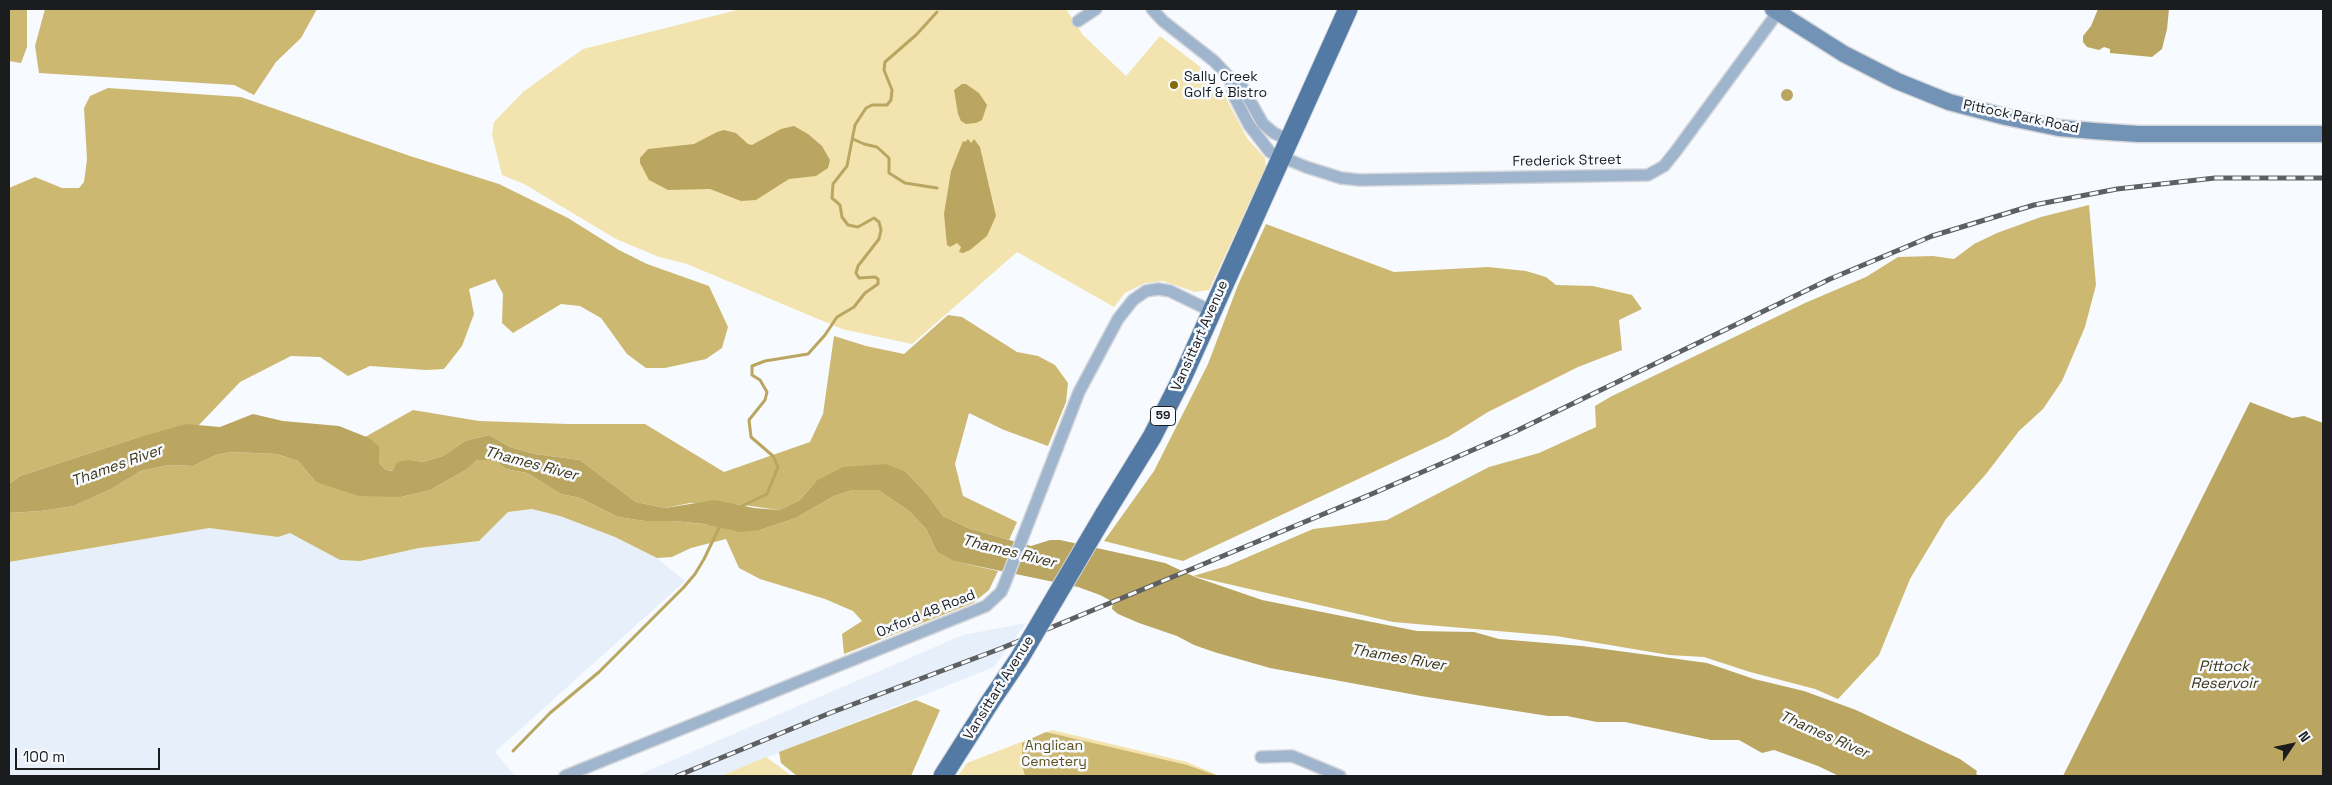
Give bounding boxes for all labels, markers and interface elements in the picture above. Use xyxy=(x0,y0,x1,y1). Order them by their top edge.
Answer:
place label: Sally Creek Golf & Bistro xyxy=(1184,69,1267,102)
marker: Sally Creek Golf & Bistro xyxy=(1168,79,1180,91)
street label: Pittock Park Road xyxy=(1962,97,2080,137)
street label: Frederick Street xyxy=(1512,152,1622,170)
street label: Vansittart Avenue xyxy=(1168,278,1232,394)
road number: 59 xyxy=(1150,406,1176,426)
water label: Thames River xyxy=(69,441,165,491)
water label: Thames River xyxy=(482,443,580,485)
water label: Thames River xyxy=(960,532,1058,572)
street label: Oxford 48 Road xyxy=(874,586,978,642)
street label: Vansittart Avenue xyxy=(960,633,1038,743)
water label: Thames River xyxy=(1349,641,1447,675)
water label: Pittock Reservoir xyxy=(2190,658,2258,693)
water label: Thames River xyxy=(1777,707,1871,763)
north arrow xyxy=(2267,720,2317,770)
text: N xyxy=(2294,728,2315,746)
scale bar xyxy=(18,738,162,770)
park label: Anglican Cemetery xyxy=(1021,738,1087,770)
text: 100 m xyxy=(23,747,65,766)

